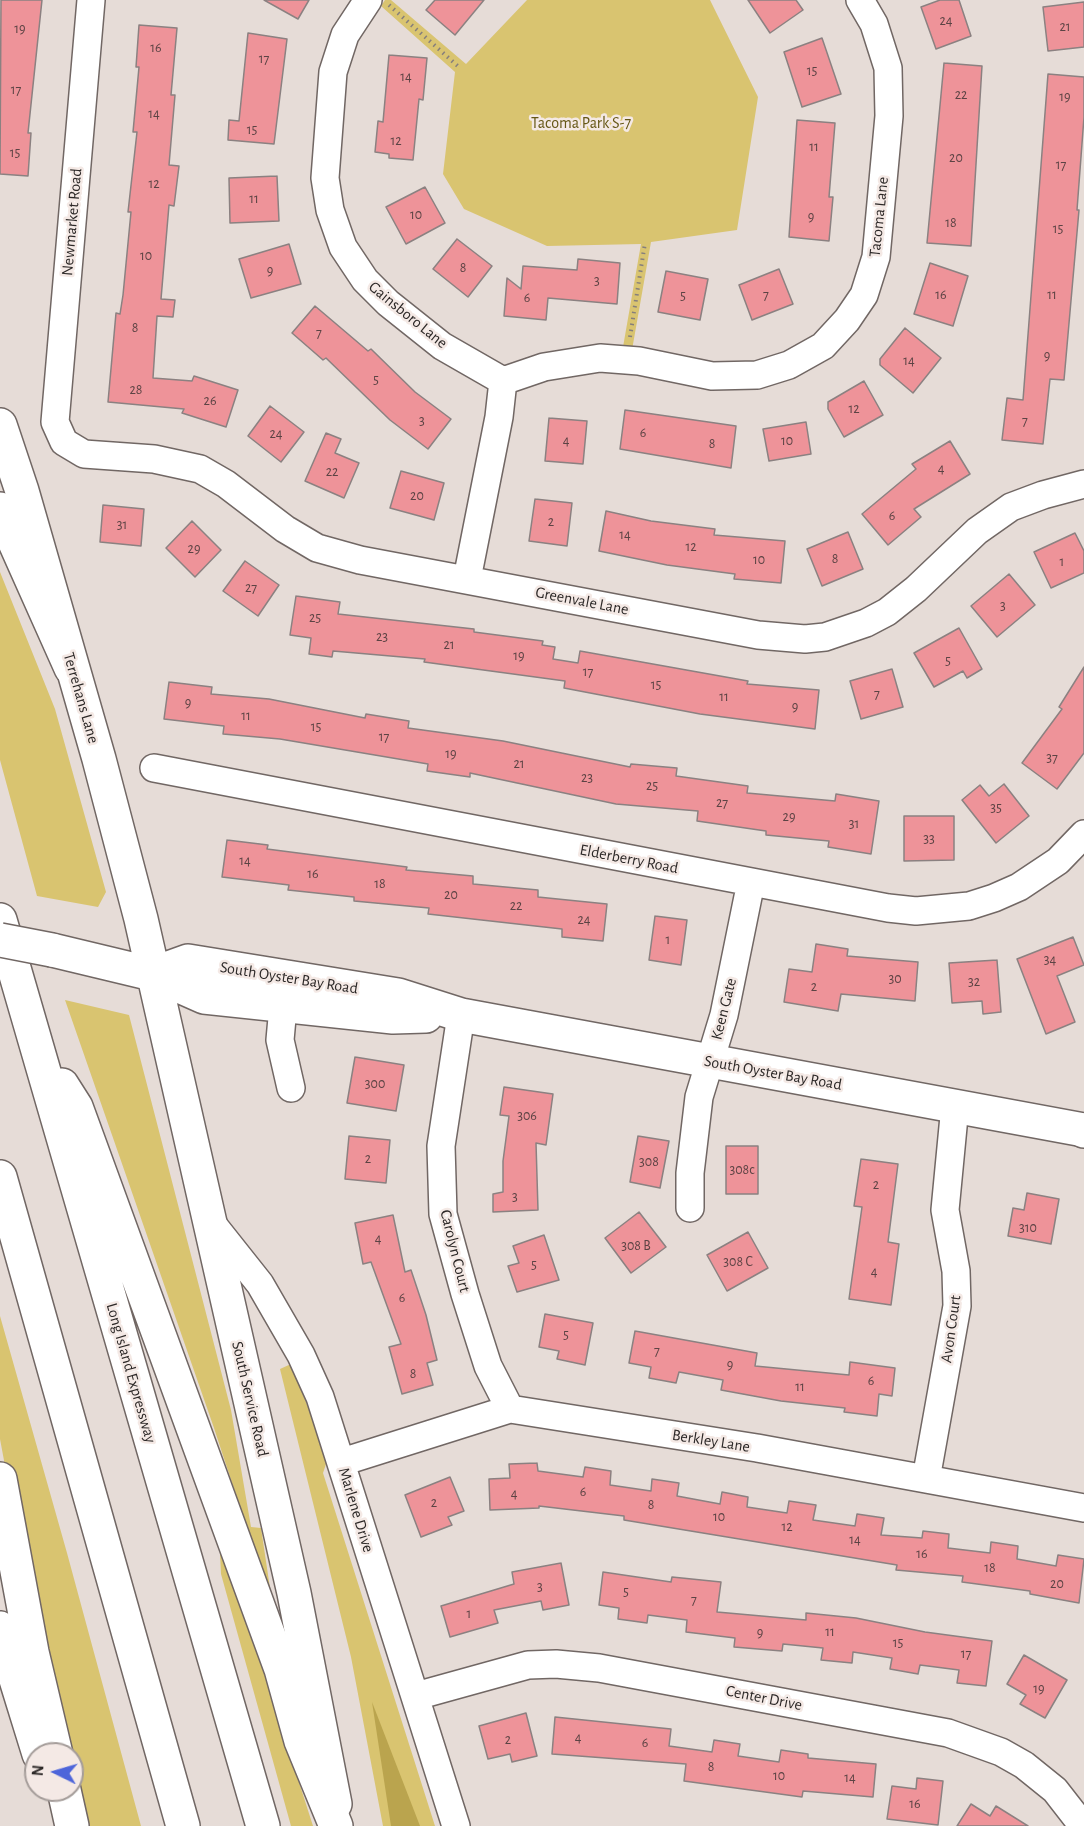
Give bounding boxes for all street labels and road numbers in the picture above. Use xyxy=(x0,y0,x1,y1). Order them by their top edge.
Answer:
street label: Newmarket Road xyxy=(58,167,86,277)
street label: Tacoma Lane xyxy=(865,176,893,258)
street label: Gainsboro Lane xyxy=(365,277,451,353)
street label: Greenvale Lane xyxy=(534,583,630,619)
street label: Terrehans Lane xyxy=(59,650,103,746)
street label: Elderberry Road xyxy=(578,840,680,878)
street label: South Oyster Bay Road xyxy=(219,958,359,998)
street label: Keen Gate xyxy=(707,976,741,1042)
street label: South Oyster Bay Road xyxy=(703,1051,843,1095)
street label: Carolyn Court xyxy=(435,1208,475,1294)
street label: Avon Court xyxy=(937,1294,965,1364)
street label: Long Island Expressway xyxy=(102,1301,160,1445)
street label: South Service Road xyxy=(227,1339,273,1459)
street label: Berkley Lane xyxy=(671,1425,751,1457)
street label: Marlene Drive xyxy=(334,1465,378,1555)
street label: Center Drive xyxy=(724,1681,804,1715)

